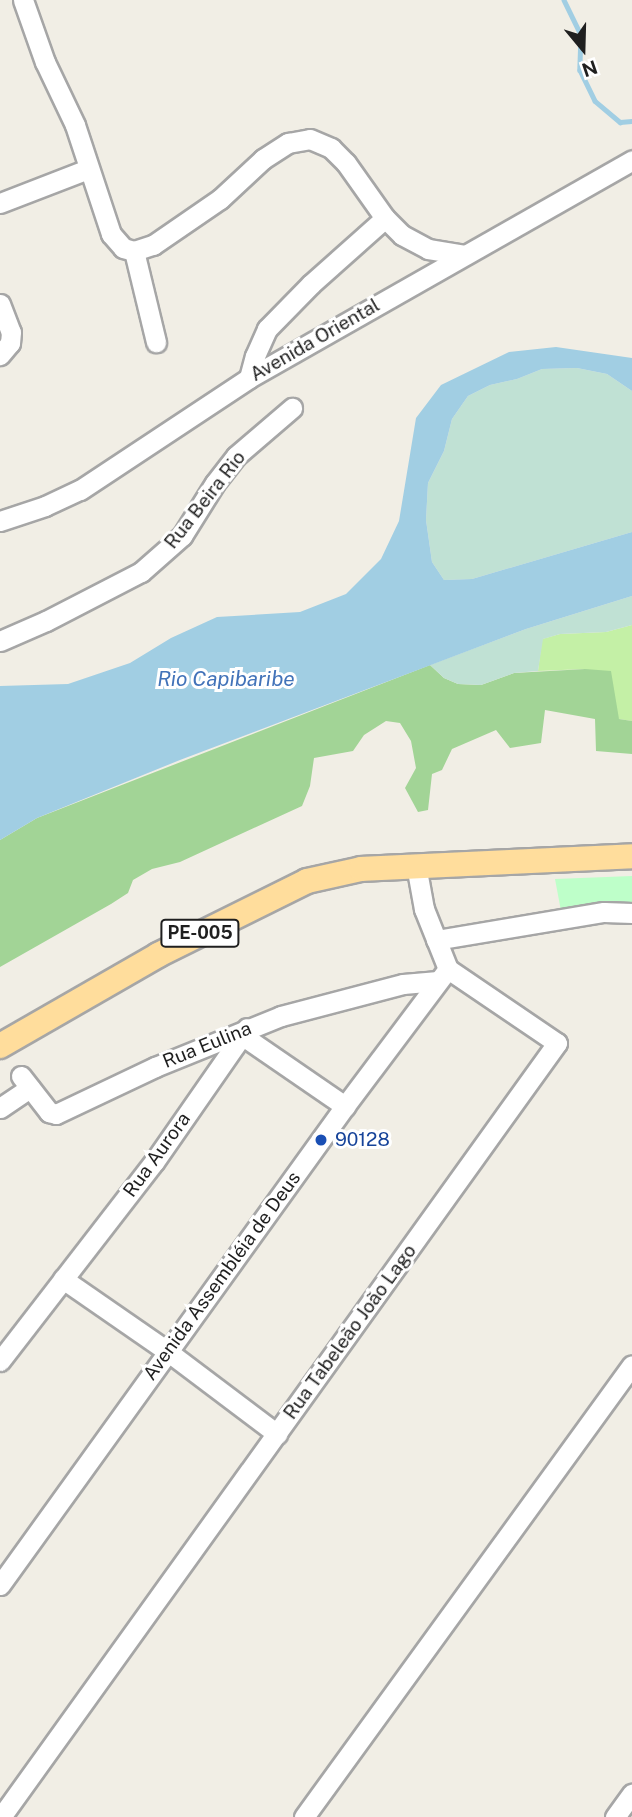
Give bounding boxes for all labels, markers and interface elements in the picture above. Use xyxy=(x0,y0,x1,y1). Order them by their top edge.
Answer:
north arrow xyxy=(548,14,618,84)
text: N xyxy=(579,56,600,82)
street label: Avenida Oriental xyxy=(246,294,384,386)
street label: Rua Beira Rio xyxy=(160,447,250,553)
water label: Rio Capibaribe xyxy=(157,666,295,692)
road number: PE-005 xyxy=(160,918,240,948)
street label: Rua Eulina xyxy=(159,1017,255,1073)
street label: Rua Aurora xyxy=(119,1108,195,1202)
place label: 90128 xyxy=(335,1129,390,1151)
marker: 90128 xyxy=(313,1132,329,1148)
street label: Avenida Assembléia de Deus xyxy=(139,1167,305,1385)
street label: Rua Tabeleão João Lago xyxy=(279,1240,421,1424)

